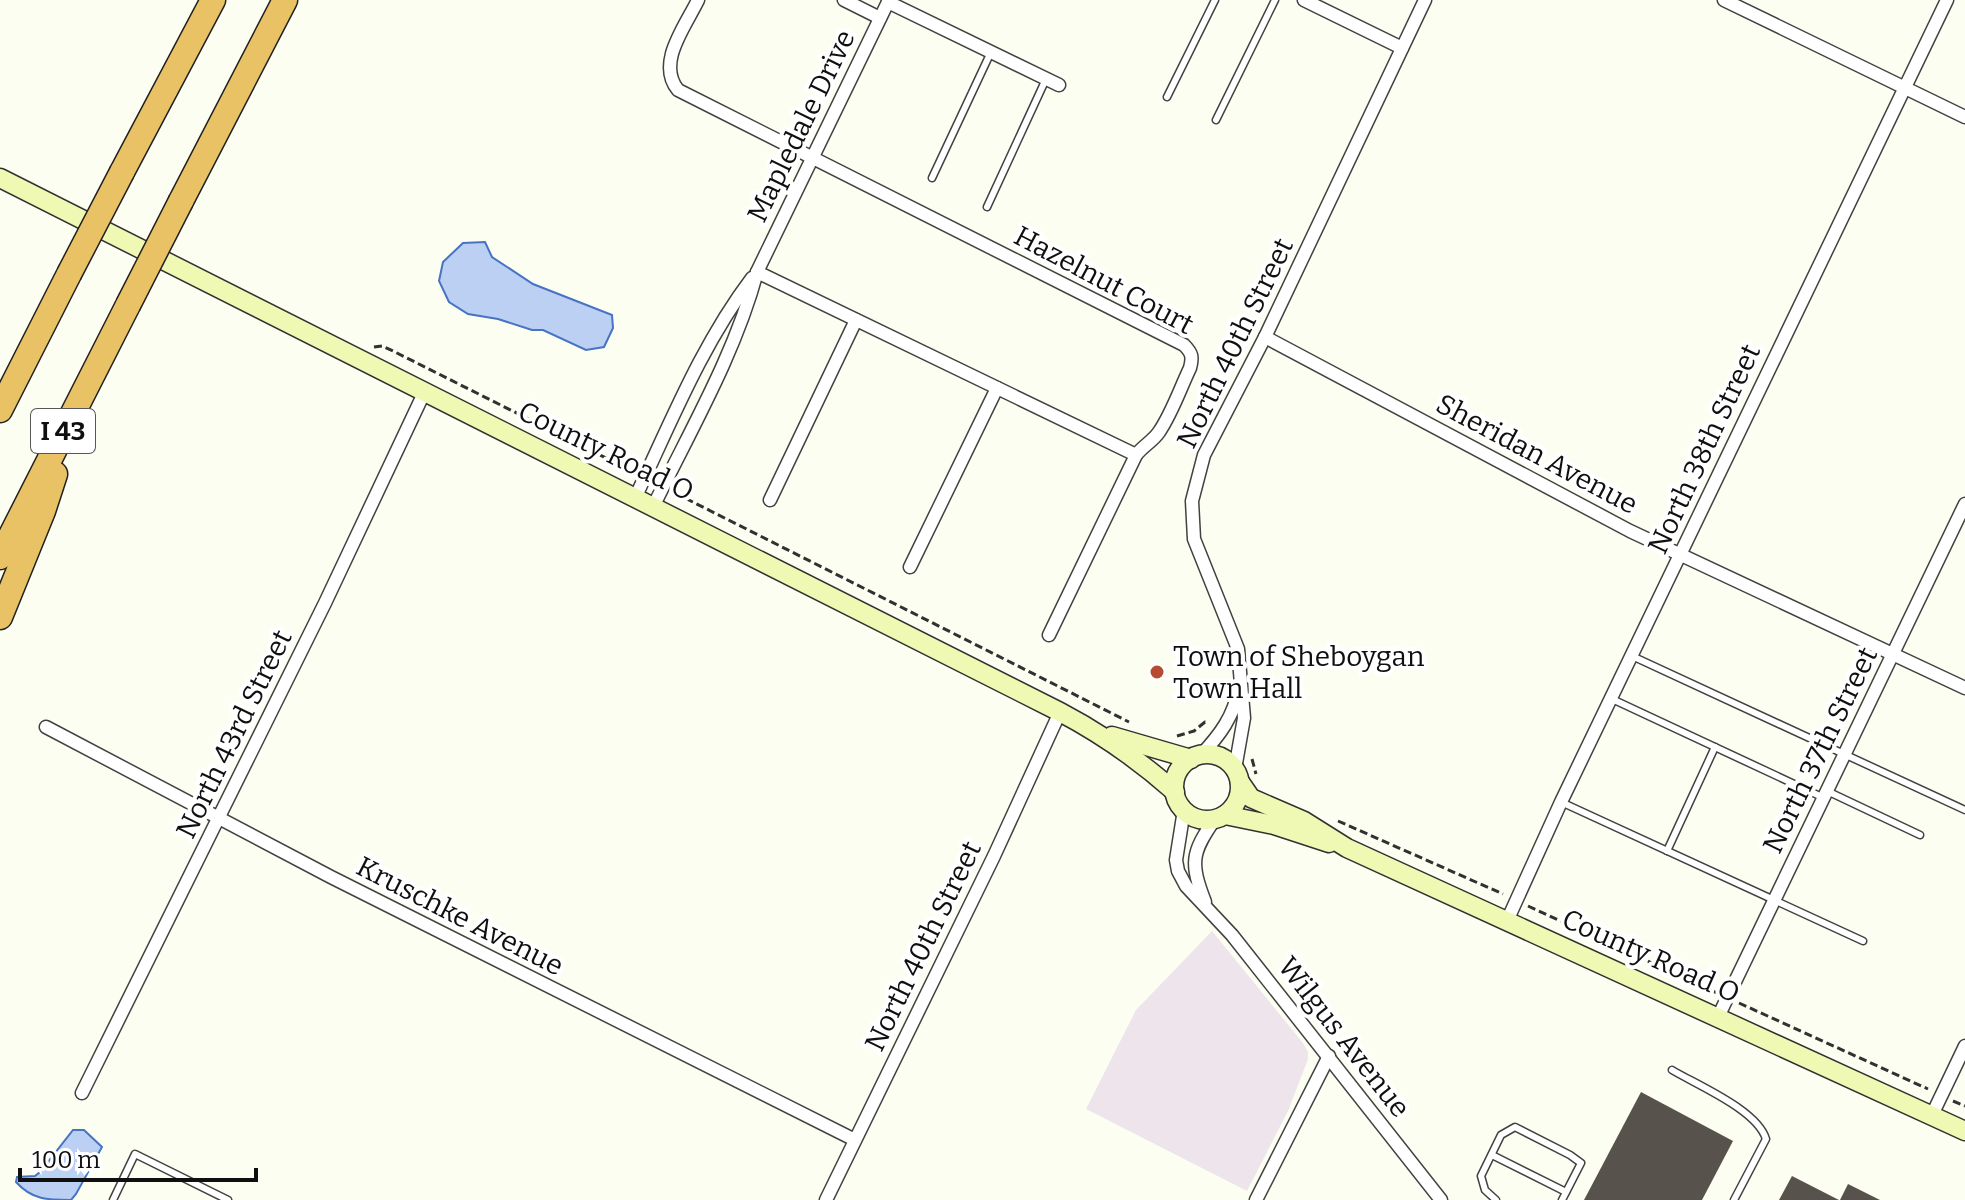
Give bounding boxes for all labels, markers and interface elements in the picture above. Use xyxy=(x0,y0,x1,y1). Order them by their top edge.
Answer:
street label: Mapledale Drive xyxy=(740,25,862,227)
street label: Hazelnut Court xyxy=(1009,219,1199,341)
street label: North 40th Street xyxy=(1170,233,1300,453)
street label: North 38th Street xyxy=(1641,339,1767,559)
street label: Sheridan Avenue xyxy=(1431,387,1643,521)
street label: County Road O xyxy=(513,394,699,508)
road number: I 43 xyxy=(31,409,95,453)
street label: North 43rd Street xyxy=(169,624,299,844)
place label: Town of Sheboygan Town Hall xyxy=(1173,640,1425,705)
street label: North 37th Street xyxy=(1756,642,1884,858)
marker: Town of Sheboygan Town Hall xyxy=(1148,663,1166,681)
street label: North 40th Street xyxy=(858,836,988,1056)
street label: Kruschke Avenue xyxy=(351,850,569,982)
street label: County Road O xyxy=(1557,902,1745,1010)
street label: Wilgus Avenue xyxy=(1271,950,1417,1124)
scale bar xyxy=(20,1132,256,1182)
text: 100 m xyxy=(32,1146,100,1174)

